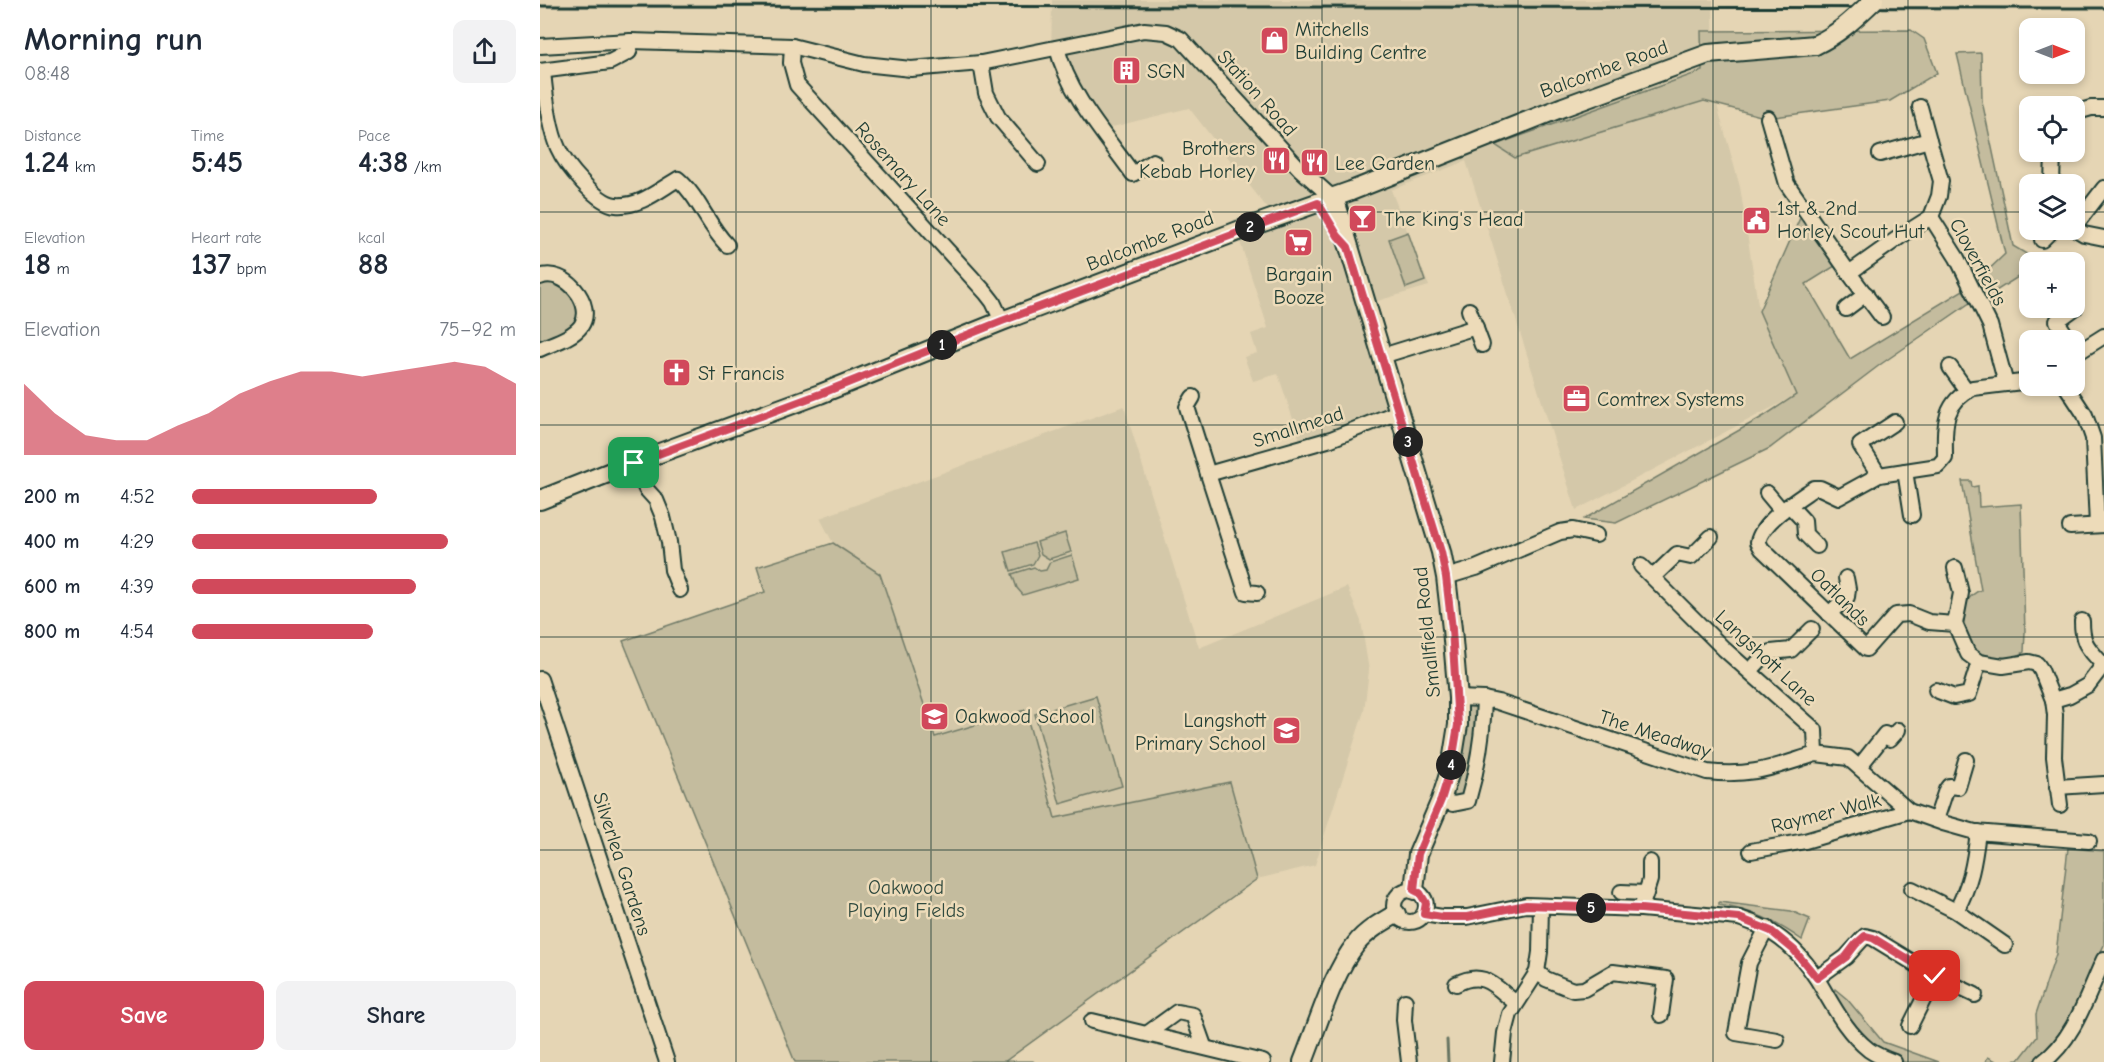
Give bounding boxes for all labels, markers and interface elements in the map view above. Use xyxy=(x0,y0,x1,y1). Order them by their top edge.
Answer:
place label: Mitchells Building Centre xyxy=(1295,18,1427,64)
north arrow xyxy=(2019,18,2085,84)
map controls xyxy=(2019,18,2085,396)
text: Morning run xyxy=(24,20,203,58)
button: share xyxy=(453,20,516,83)
shop icon: Mitchells Building Centre xyxy=(1258,25,1290,57)
street label: Balcombe Road xyxy=(1537,35,1671,103)
street label: Station Road xyxy=(1212,45,1302,141)
building icon: SGN xyxy=(1110,55,1142,87)
place label: SGN xyxy=(1147,60,1186,83)
text: 08:48 xyxy=(24,62,70,85)
button: locate xyxy=(2019,96,2085,162)
street label: Rosemary Lane xyxy=(850,117,956,231)
text: Distance xyxy=(24,127,81,145)
text: Time xyxy=(191,127,224,145)
text: Pace xyxy=(358,127,390,145)
place label: Brothers Kebab Horley xyxy=(1139,137,1255,183)
restaurant icon: Brothers Kebab Horley xyxy=(1260,144,1292,176)
text: 1.24 xyxy=(24,145,69,180)
text: 5:45 xyxy=(191,145,243,180)
text: 4:38 xyxy=(358,145,408,180)
restaurant icon: Lee Garden xyxy=(1298,147,1330,179)
place label: Lee Garden xyxy=(1335,152,1435,175)
text: km xyxy=(69,158,96,176)
text: /km xyxy=(408,158,442,176)
button: layers xyxy=(2019,174,2085,240)
place label: 1st & 2nd Horley Scout Hut xyxy=(1777,197,1926,243)
bar icon: The King's Head xyxy=(1347,203,1379,235)
public building icon: 1st & 2nd Horley Scout Hut xyxy=(1740,204,1772,236)
street label: Balcombe Road xyxy=(1083,206,1217,276)
place label: The King's Head xyxy=(1384,208,1524,231)
pin: 2 xyxy=(1235,212,1265,242)
street label: Cloverfields xyxy=(1945,214,2011,310)
text: 2 xyxy=(1246,218,1254,236)
supermarket icon: Bargain Booze xyxy=(1283,227,1315,259)
text: Elevation xyxy=(24,229,85,247)
text: Heart rate xyxy=(191,229,262,247)
text: kcal xyxy=(358,229,385,247)
text: 18 xyxy=(24,247,51,282)
text: 137 xyxy=(191,247,231,282)
text: 88 xyxy=(358,247,389,282)
button: + xyxy=(2019,252,2085,318)
text: m xyxy=(51,260,70,278)
text: bpm xyxy=(231,260,267,278)
place label: Bargain Booze xyxy=(1266,263,1332,309)
text: Elevation xyxy=(24,318,101,341)
text: 75–92 m xyxy=(439,318,516,341)
pin: 1 xyxy=(927,330,957,360)
button: − xyxy=(2019,330,2085,396)
text: 1 xyxy=(939,336,945,354)
church icon: St Francis xyxy=(661,357,693,389)
place label: St Francis xyxy=(698,362,784,385)
office icon: Comtrex Systems xyxy=(1560,383,1592,415)
place label: Comtrex Systems xyxy=(1597,388,1744,411)
street label: Smallmead xyxy=(1250,402,1346,452)
pin: 3 xyxy=(1393,427,1423,457)
text: 3 xyxy=(1404,433,1412,451)
pin xyxy=(608,437,659,488)
icon: arrive xyxy=(617,446,650,479)
text: 200 m xyxy=(24,485,80,508)
text: 4:52 xyxy=(120,485,155,508)
text: 400 m xyxy=(24,530,79,553)
text: 4:29 xyxy=(120,530,154,553)
street label: Oatlands xyxy=(1806,563,1874,631)
street label: Smallfield Road xyxy=(1409,565,1445,699)
text: 600 m xyxy=(24,575,80,598)
text: 4:39 xyxy=(120,575,154,598)
street label: Langshott Lane xyxy=(1711,605,1821,711)
text: 800 m xyxy=(24,620,80,643)
text: 4:54 xyxy=(120,620,154,643)
school or university icon: Oakwood School xyxy=(918,700,950,732)
place label: Oakwood School xyxy=(955,705,1095,728)
street label: The Meadway xyxy=(1596,705,1714,763)
place label: Langshott Primary School xyxy=(1135,709,1267,755)
school or university icon: Langshott Primary School xyxy=(1271,715,1303,747)
pin: 4 xyxy=(1436,750,1466,780)
text: 4 xyxy=(1447,756,1455,774)
street label: Raymer Walk xyxy=(1769,788,1884,838)
street label: Silverlea Gardens xyxy=(588,789,656,939)
park label: Oakwood Playing Fields xyxy=(847,876,965,922)
pin: 5 xyxy=(1576,893,1606,923)
text: 5 xyxy=(1587,899,1595,917)
pin xyxy=(1909,950,1960,1001)
icon: check xyxy=(1918,959,1951,992)
button: Save xyxy=(24,981,264,1050)
button: Share xyxy=(276,981,516,1050)

